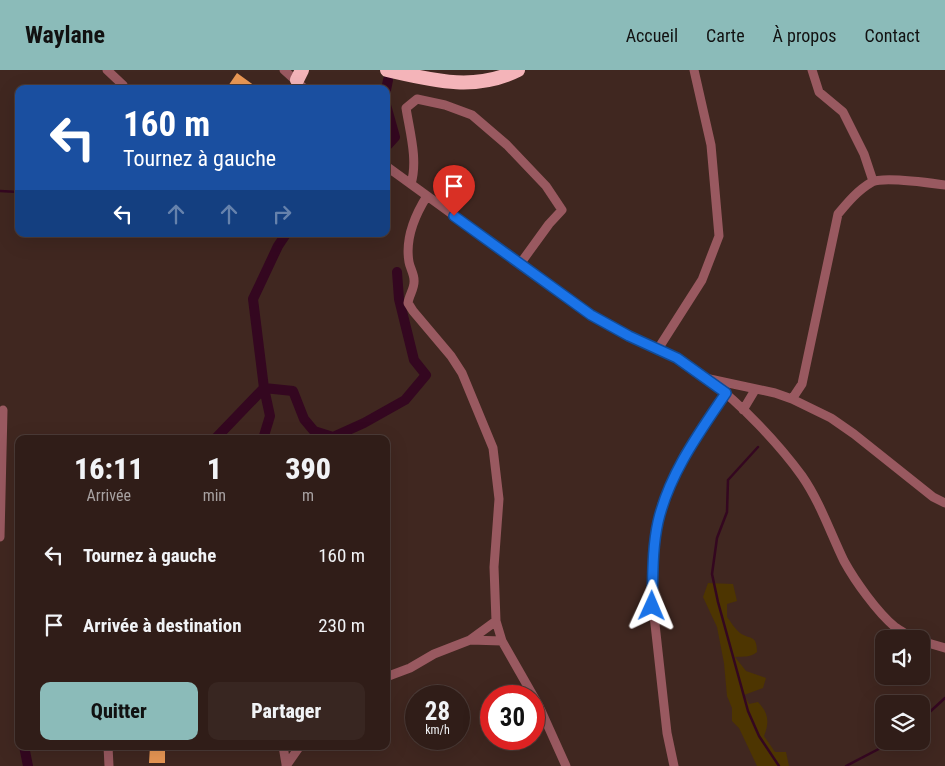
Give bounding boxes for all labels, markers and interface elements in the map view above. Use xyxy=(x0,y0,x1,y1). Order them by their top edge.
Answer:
text: Waylane xyxy=(25,21,105,49)
text: Accueil xyxy=(626,25,678,46)
text: Carte xyxy=(706,25,745,46)
text: À propos xyxy=(773,25,836,46)
text: Contact xyxy=(864,25,920,46)
text: 160 m xyxy=(123,104,210,145)
icon: left xyxy=(40,105,105,170)
text: Tournez à gauche xyxy=(123,146,276,171)
pin xyxy=(433,165,475,216)
icon: arrive xyxy=(440,172,468,200)
icon: left xyxy=(109,200,137,228)
icon: ahead xyxy=(162,200,190,228)
icon: ahead xyxy=(215,200,243,228)
icon: right xyxy=(268,200,296,228)
text: 16:11 xyxy=(74,451,144,486)
text: 1 xyxy=(207,451,222,486)
text: 390 xyxy=(285,451,331,486)
text: Arrivée xyxy=(87,486,131,505)
text: min xyxy=(203,486,226,505)
text: m xyxy=(302,486,314,505)
icon: left xyxy=(40,541,68,569)
text: Tournez à gauche xyxy=(83,544,216,567)
text: 160 m xyxy=(318,544,365,567)
position arrow xyxy=(625,579,677,631)
icon: arrive xyxy=(40,611,68,639)
text: Arrivée à destination xyxy=(83,614,242,637)
text: 230 m xyxy=(318,614,365,637)
map controls xyxy=(875,630,930,750)
button: sound xyxy=(875,630,930,685)
button: Quitter xyxy=(40,682,198,740)
button: Partager xyxy=(208,682,365,740)
speed limit sign: 30 xyxy=(480,685,545,750)
button: layers xyxy=(875,695,930,750)
text: 28 xyxy=(425,697,450,726)
text: km/h xyxy=(425,723,450,737)

